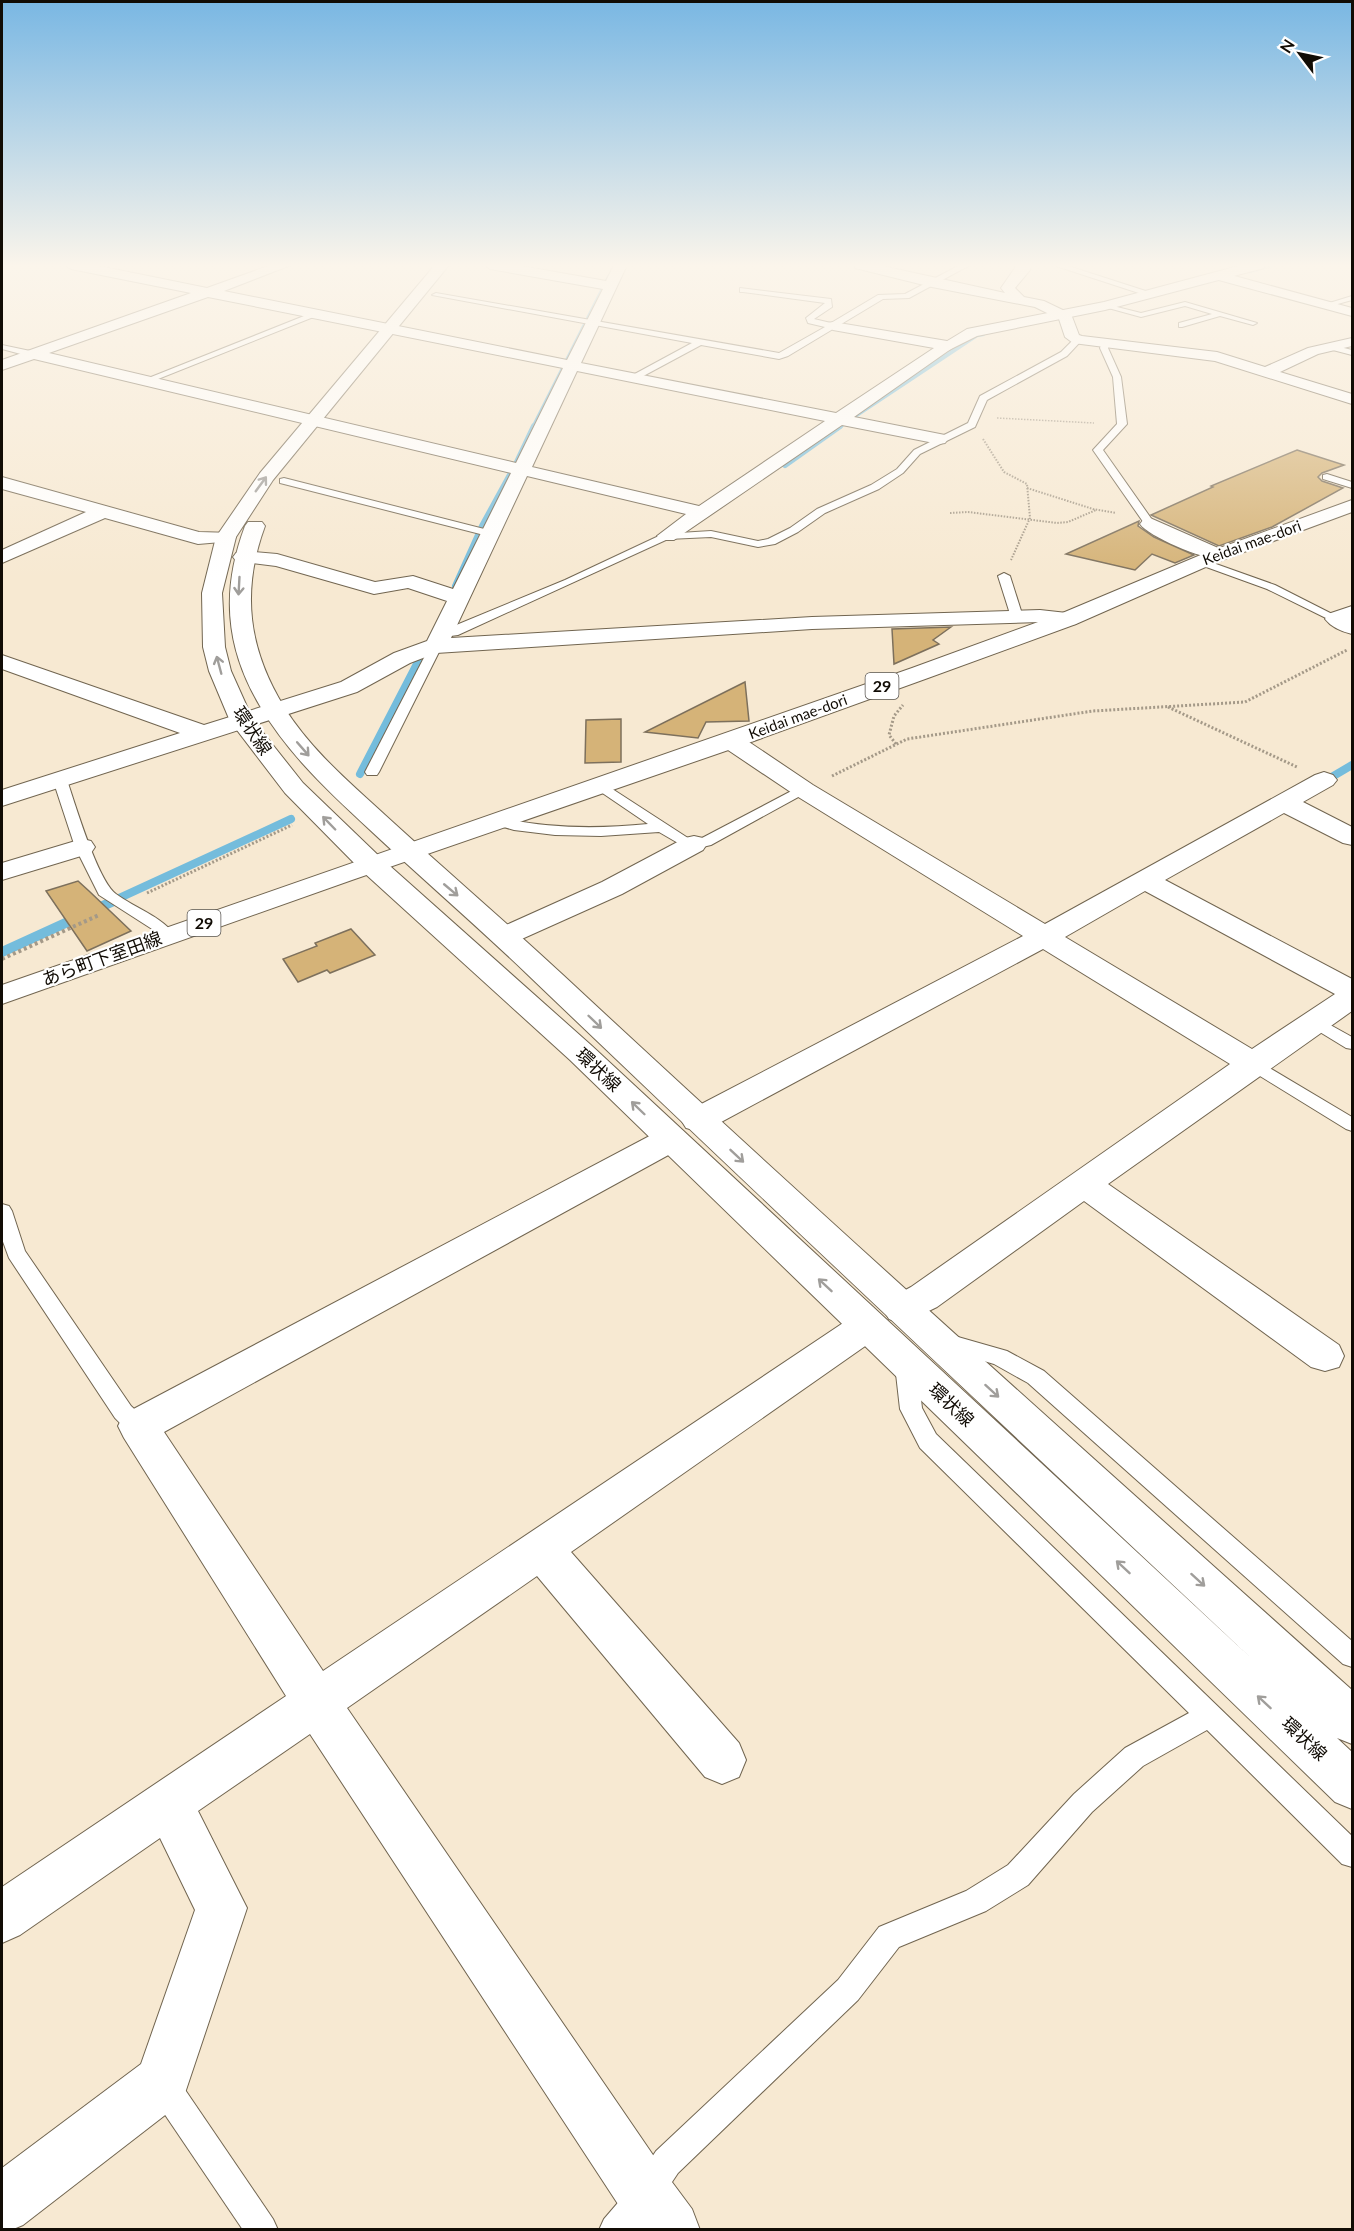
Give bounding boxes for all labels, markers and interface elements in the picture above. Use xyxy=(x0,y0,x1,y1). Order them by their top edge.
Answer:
north arrow xyxy=(1270,24,1330,84)
text: N xyxy=(1276,36,1298,56)
one-way arrow xyxy=(255,476,267,492)
street label: Keidai mae-dori xyxy=(1200,516,1303,568)
one-way arrow xyxy=(234,576,245,596)
one-way arrow xyxy=(212,656,224,675)
road number: 29 xyxy=(866,673,898,699)
street label: Keidai mae-dori xyxy=(746,690,849,742)
street label: 環状線 xyxy=(229,702,277,759)
one-way arrow xyxy=(296,741,310,756)
one-way arrow xyxy=(322,816,337,831)
one-way arrow xyxy=(443,883,458,897)
road number: 29 xyxy=(188,910,220,936)
street label: あら町下室田線 xyxy=(39,926,165,990)
one-way arrow xyxy=(588,1014,603,1029)
street label: 環状線 xyxy=(571,1043,626,1096)
one-way arrow xyxy=(630,1100,645,1115)
one-way arrow xyxy=(729,1149,744,1163)
one-way arrow xyxy=(818,1278,833,1292)
street label: 環状線 xyxy=(924,1378,979,1431)
one-way arrow xyxy=(984,1384,999,1398)
one-way arrow xyxy=(1115,1560,1130,1575)
one-way arrow xyxy=(1190,1572,1205,1587)
one-way arrow xyxy=(1257,1694,1272,1709)
street label: 環状線 xyxy=(1277,1712,1332,1765)

